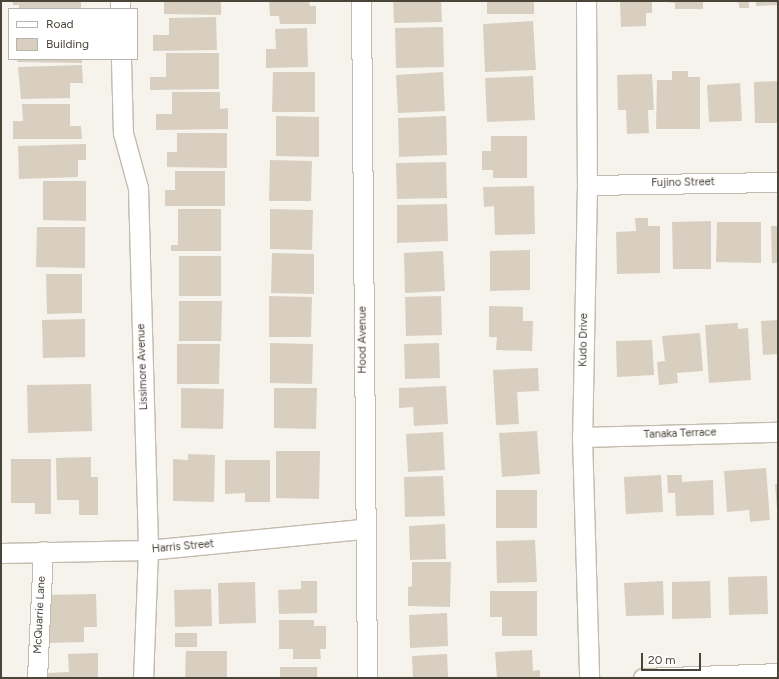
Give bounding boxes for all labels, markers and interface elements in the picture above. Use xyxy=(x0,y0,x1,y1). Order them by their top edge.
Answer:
legend xyxy=(8,8,138,60)
text: Road xyxy=(46,17,74,31)
text: Building xyxy=(46,37,89,51)
street label: Fujino Street xyxy=(651,176,715,190)
street label: Hood Avenue xyxy=(356,306,370,374)
street label: Kudo Drive xyxy=(577,313,591,367)
street label: Lissimore Avenue xyxy=(135,324,151,410)
street label: Tanaka Terrace xyxy=(643,426,717,442)
street label: Harris Street xyxy=(151,538,215,556)
street label: McQuarrie Lane xyxy=(31,576,49,654)
scale bar xyxy=(643,645,703,671)
text: 20 m xyxy=(648,653,676,667)

